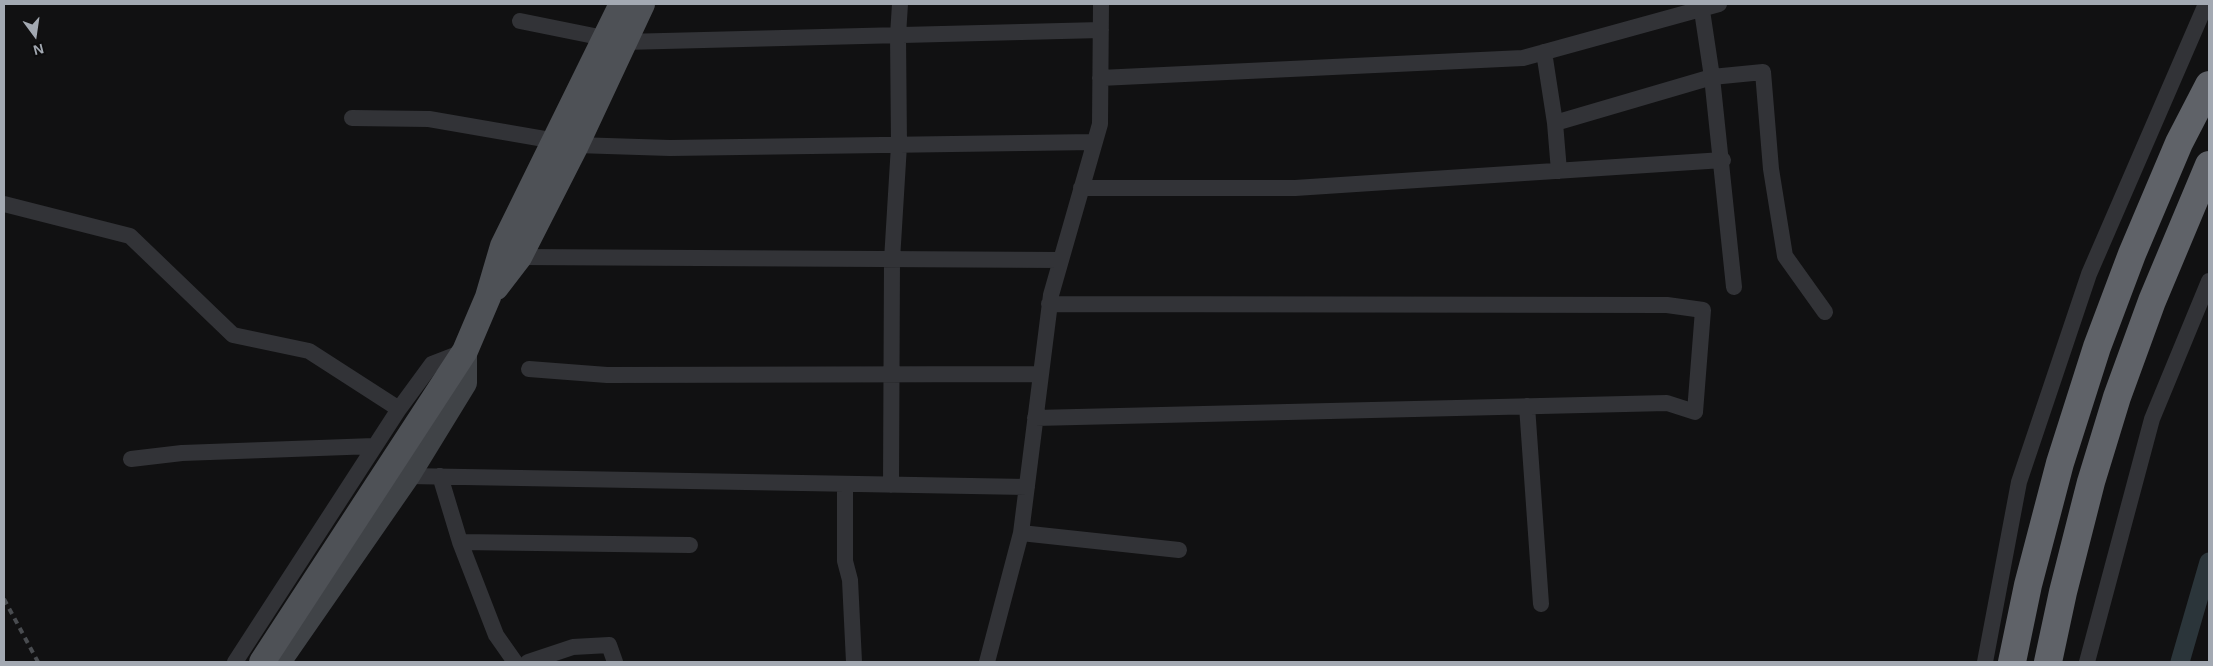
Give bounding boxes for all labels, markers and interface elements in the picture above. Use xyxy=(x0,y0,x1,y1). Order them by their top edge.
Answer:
north arrow xyxy=(10,10,60,60)
text: N xyxy=(32,41,45,59)

